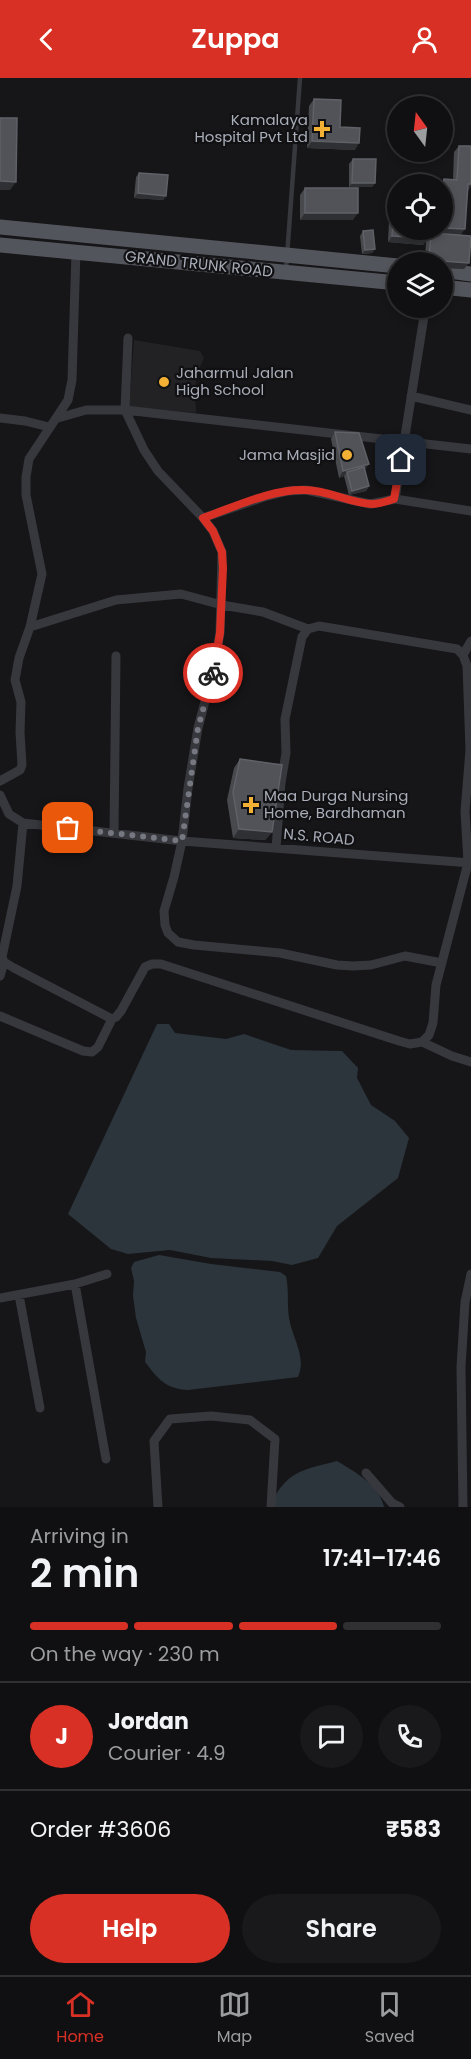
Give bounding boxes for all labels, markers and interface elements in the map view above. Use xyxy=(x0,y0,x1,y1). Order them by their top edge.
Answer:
text: Zuppa xyxy=(191,20,280,57)
icon: back xyxy=(30,23,63,56)
icon: person xyxy=(408,23,441,56)
north arrow xyxy=(387,96,453,162)
map controls xyxy=(387,96,453,318)
place label: Kamalaya Hospital Pvt Ltd xyxy=(194,109,308,147)
marker: Kamalaya Hospital Pvt Ltd xyxy=(313,120,331,138)
button: locate xyxy=(387,174,453,240)
street label: GRAND TRUNK ROAD xyxy=(124,245,274,282)
button: layers xyxy=(387,252,453,318)
place label: Jaharmul Jalan High School xyxy=(176,362,294,400)
marker: Jaharmul Jalan High School xyxy=(157,375,171,389)
pin xyxy=(375,434,426,485)
icon: home xyxy=(384,443,417,476)
place label: Jama Masjid xyxy=(239,444,335,465)
marker: Jama Masjid xyxy=(340,448,354,462)
courier xyxy=(183,643,243,703)
icon: bike xyxy=(197,657,230,690)
place label: Maa Durga Nursing Home, Bardhaman xyxy=(264,785,408,823)
marker: Maa Durga Nursing Home, Bardhaman xyxy=(242,796,260,814)
pin xyxy=(42,802,93,853)
icon: bag xyxy=(51,811,84,844)
street label: N.S. ROAD xyxy=(283,823,355,850)
text: Arriving in xyxy=(30,1522,129,1550)
text: 17:41–17:46 xyxy=(323,1543,441,1574)
text: 2 min xyxy=(30,1546,139,1601)
text: On the way · 230 m xyxy=(30,1640,220,1668)
button: chat xyxy=(300,1705,363,1768)
button: phone xyxy=(378,1705,441,1768)
text: Jordan xyxy=(108,1706,189,1737)
text: J xyxy=(55,1721,68,1752)
text: Courier · 4.9 xyxy=(108,1739,226,1767)
text: Order #3606 xyxy=(30,1814,171,1845)
text: ₹583 xyxy=(386,1814,441,1845)
button: Help xyxy=(30,1894,230,1963)
button: Share xyxy=(242,1894,441,1963)
tab: Home xyxy=(56,1988,104,2049)
tab: Map xyxy=(217,1988,252,2049)
tab: Saved xyxy=(365,1988,415,2049)

